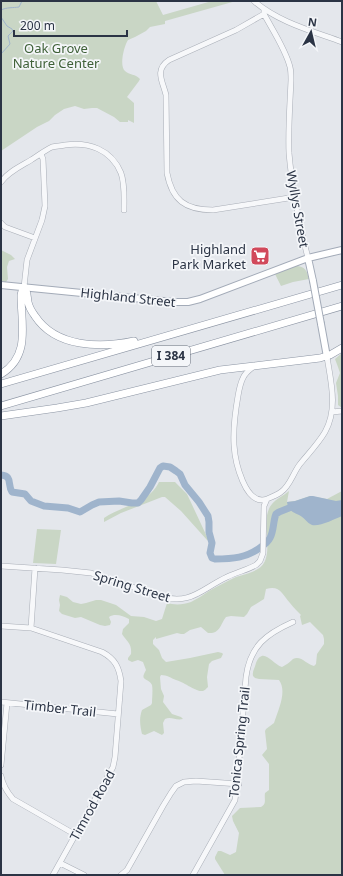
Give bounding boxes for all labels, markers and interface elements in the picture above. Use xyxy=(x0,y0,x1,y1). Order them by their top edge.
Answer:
scale bar xyxy=(14,12,127,38)
north arrow xyxy=(291,12,331,52)
text: N xyxy=(307,14,318,30)
text: 200 m xyxy=(20,17,55,34)
park label: Oak Grove Nature Center xyxy=(13,39,100,72)
street label: Wyllys Street xyxy=(282,169,314,249)
place label: Highland Park Market xyxy=(172,240,246,273)
supermarket icon: Highland Park Market xyxy=(249,245,271,267)
street label: Highland Street xyxy=(80,283,177,311)
road number: I 384 xyxy=(152,346,190,366)
street label: Spring Street xyxy=(91,566,173,606)
street label: Tonica Spring Trail xyxy=(224,686,254,798)
street label: Timber Trail xyxy=(23,695,97,721)
street label: Timrod Road xyxy=(65,766,119,844)

